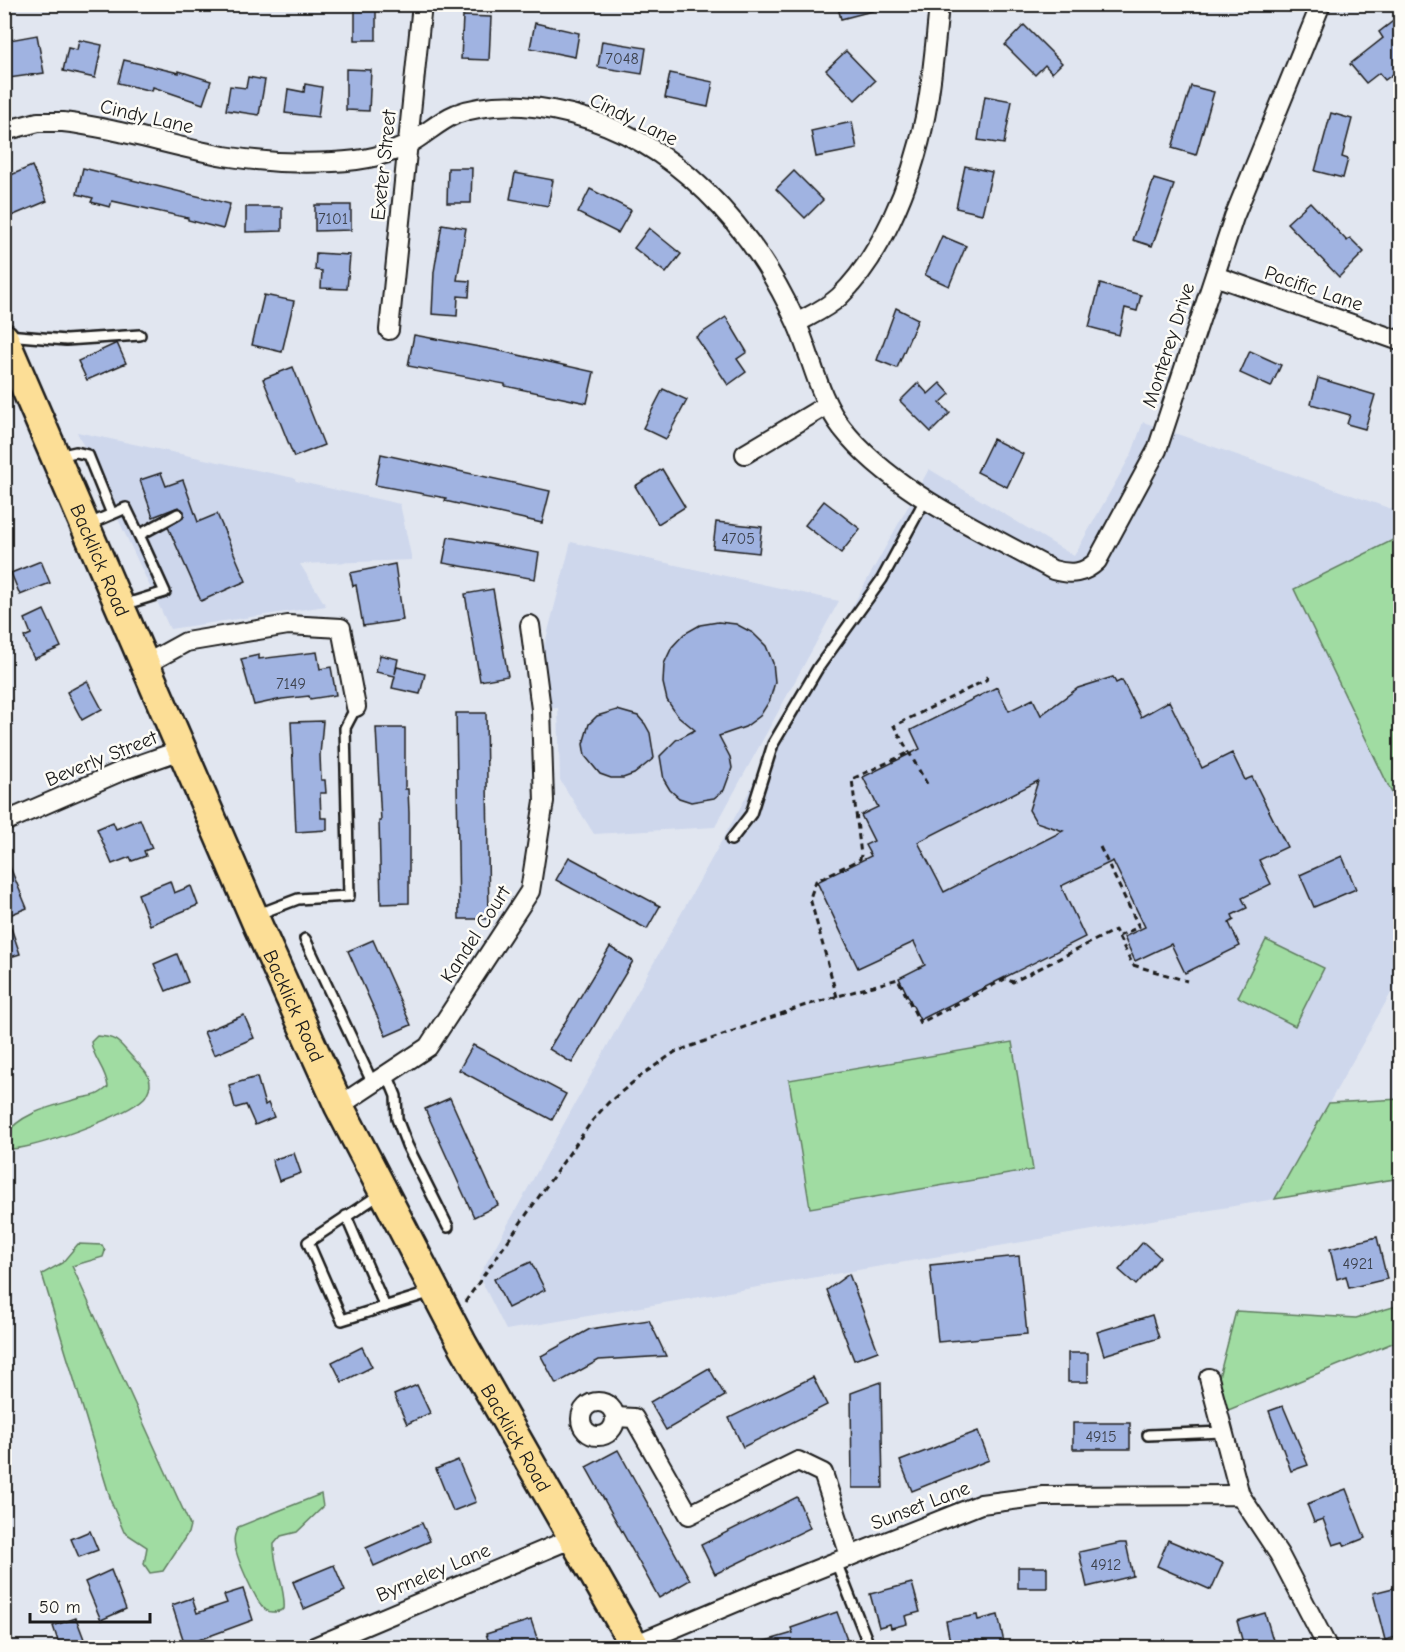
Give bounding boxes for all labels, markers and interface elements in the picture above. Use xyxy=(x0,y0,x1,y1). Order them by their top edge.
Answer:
house number: 7048 xyxy=(605,50,639,68)
street label: Cindy Lane xyxy=(586,88,682,151)
street label: Cindy Lane xyxy=(98,95,196,138)
street label: Exeter Street xyxy=(366,107,401,221)
house number: 7101 xyxy=(318,210,348,228)
street label: Pacific Lane xyxy=(1262,261,1366,316)
street label: Monterey Drive xyxy=(1137,280,1199,410)
street label: Backlick Road xyxy=(65,501,134,620)
house number: 4705 xyxy=(721,530,755,548)
house number: 7149 xyxy=(276,675,306,693)
street label: Beverly Street xyxy=(42,725,162,791)
street label: Kandel Court xyxy=(436,880,516,987)
street label: Backlick Road xyxy=(258,946,329,1066)
house number: 4921 xyxy=(1343,1255,1373,1273)
street label: Backlick Road xyxy=(476,1380,555,1496)
house number: 4915 xyxy=(1085,1428,1117,1446)
street label: Sunset Lane xyxy=(867,1476,973,1535)
street label: Byrneley Lane xyxy=(373,1538,494,1607)
house number: 4912 xyxy=(1091,1556,1121,1574)
scale bar xyxy=(30,1586,150,1624)
text: 50 m xyxy=(39,1597,81,1618)

